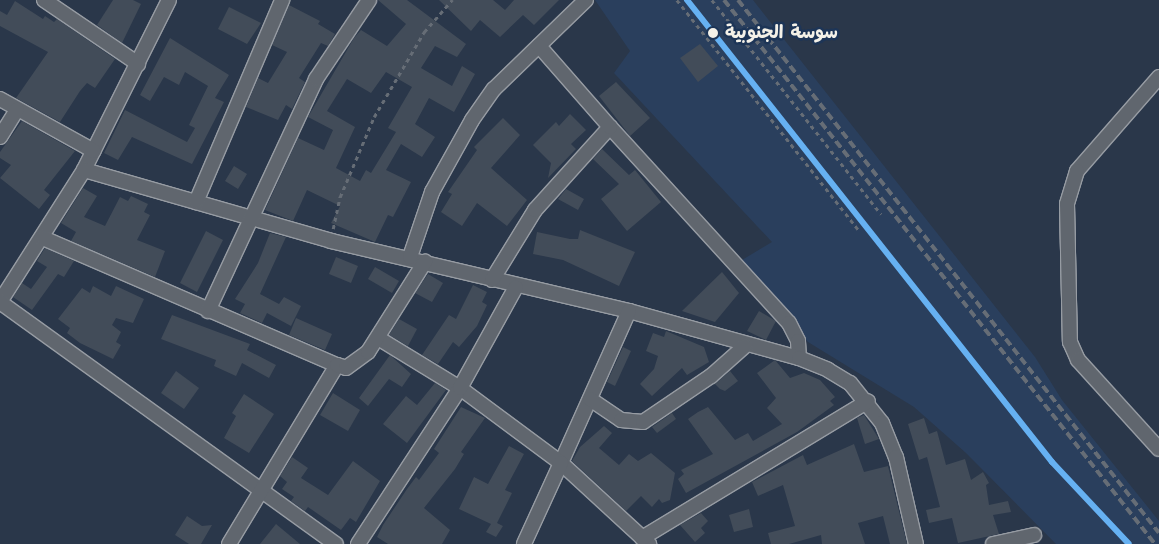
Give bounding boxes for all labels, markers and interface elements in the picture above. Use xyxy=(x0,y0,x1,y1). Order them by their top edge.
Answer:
place label: سوسة الجنوبية xyxy=(725,22,838,44)
marker: سوسة الجنوبية xyxy=(705,25,721,41)

